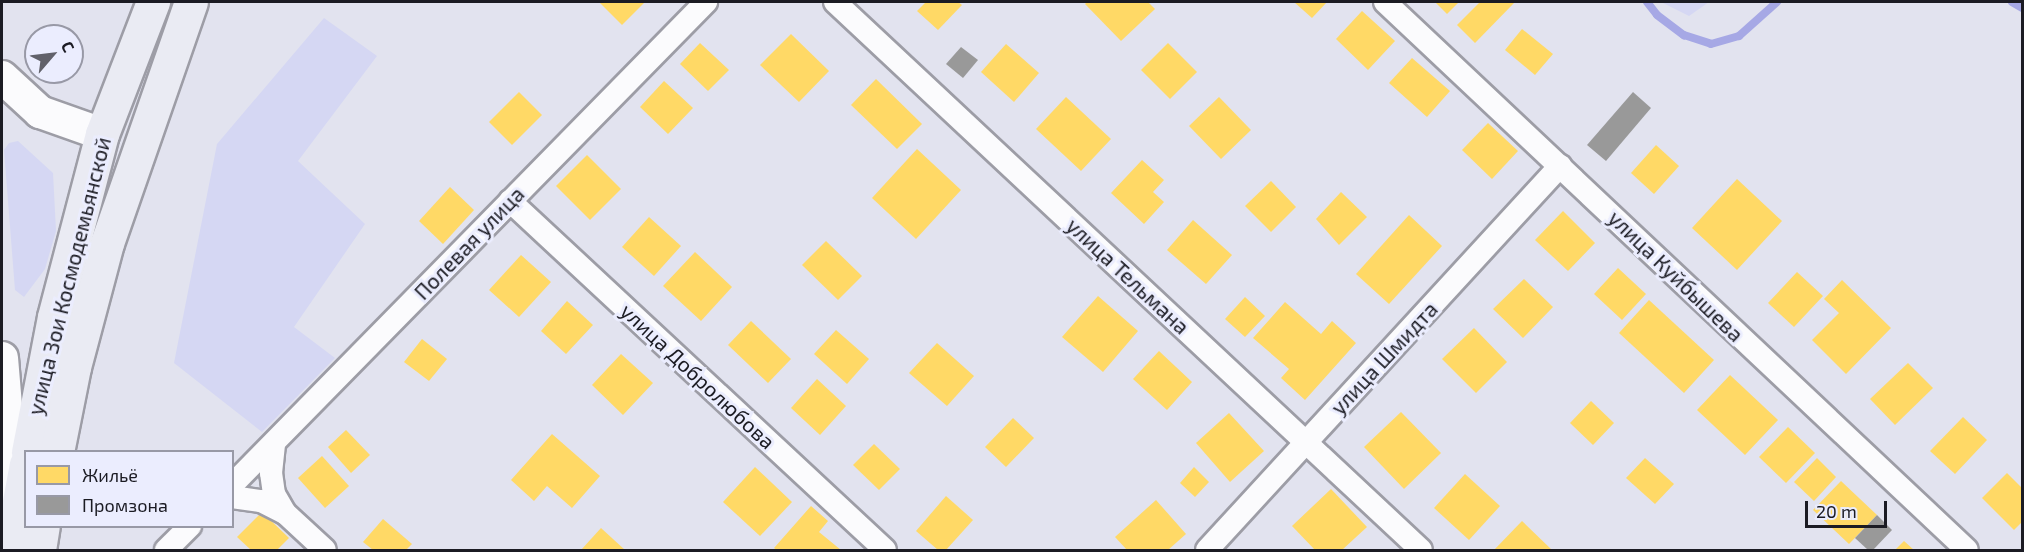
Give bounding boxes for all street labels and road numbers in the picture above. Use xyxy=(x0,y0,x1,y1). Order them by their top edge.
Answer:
street label: улица Зои Космодемьянской xyxy=(22,134,116,418)
street label: Полевая улица xyxy=(409,181,529,305)
street label: улица Куйбышева xyxy=(1603,205,1749,347)
street label: улица Тельмана xyxy=(1062,213,1194,339)
street label: улица Шмидта xyxy=(1325,296,1443,420)
street label: улица Добролюбова xyxy=(616,298,780,454)

